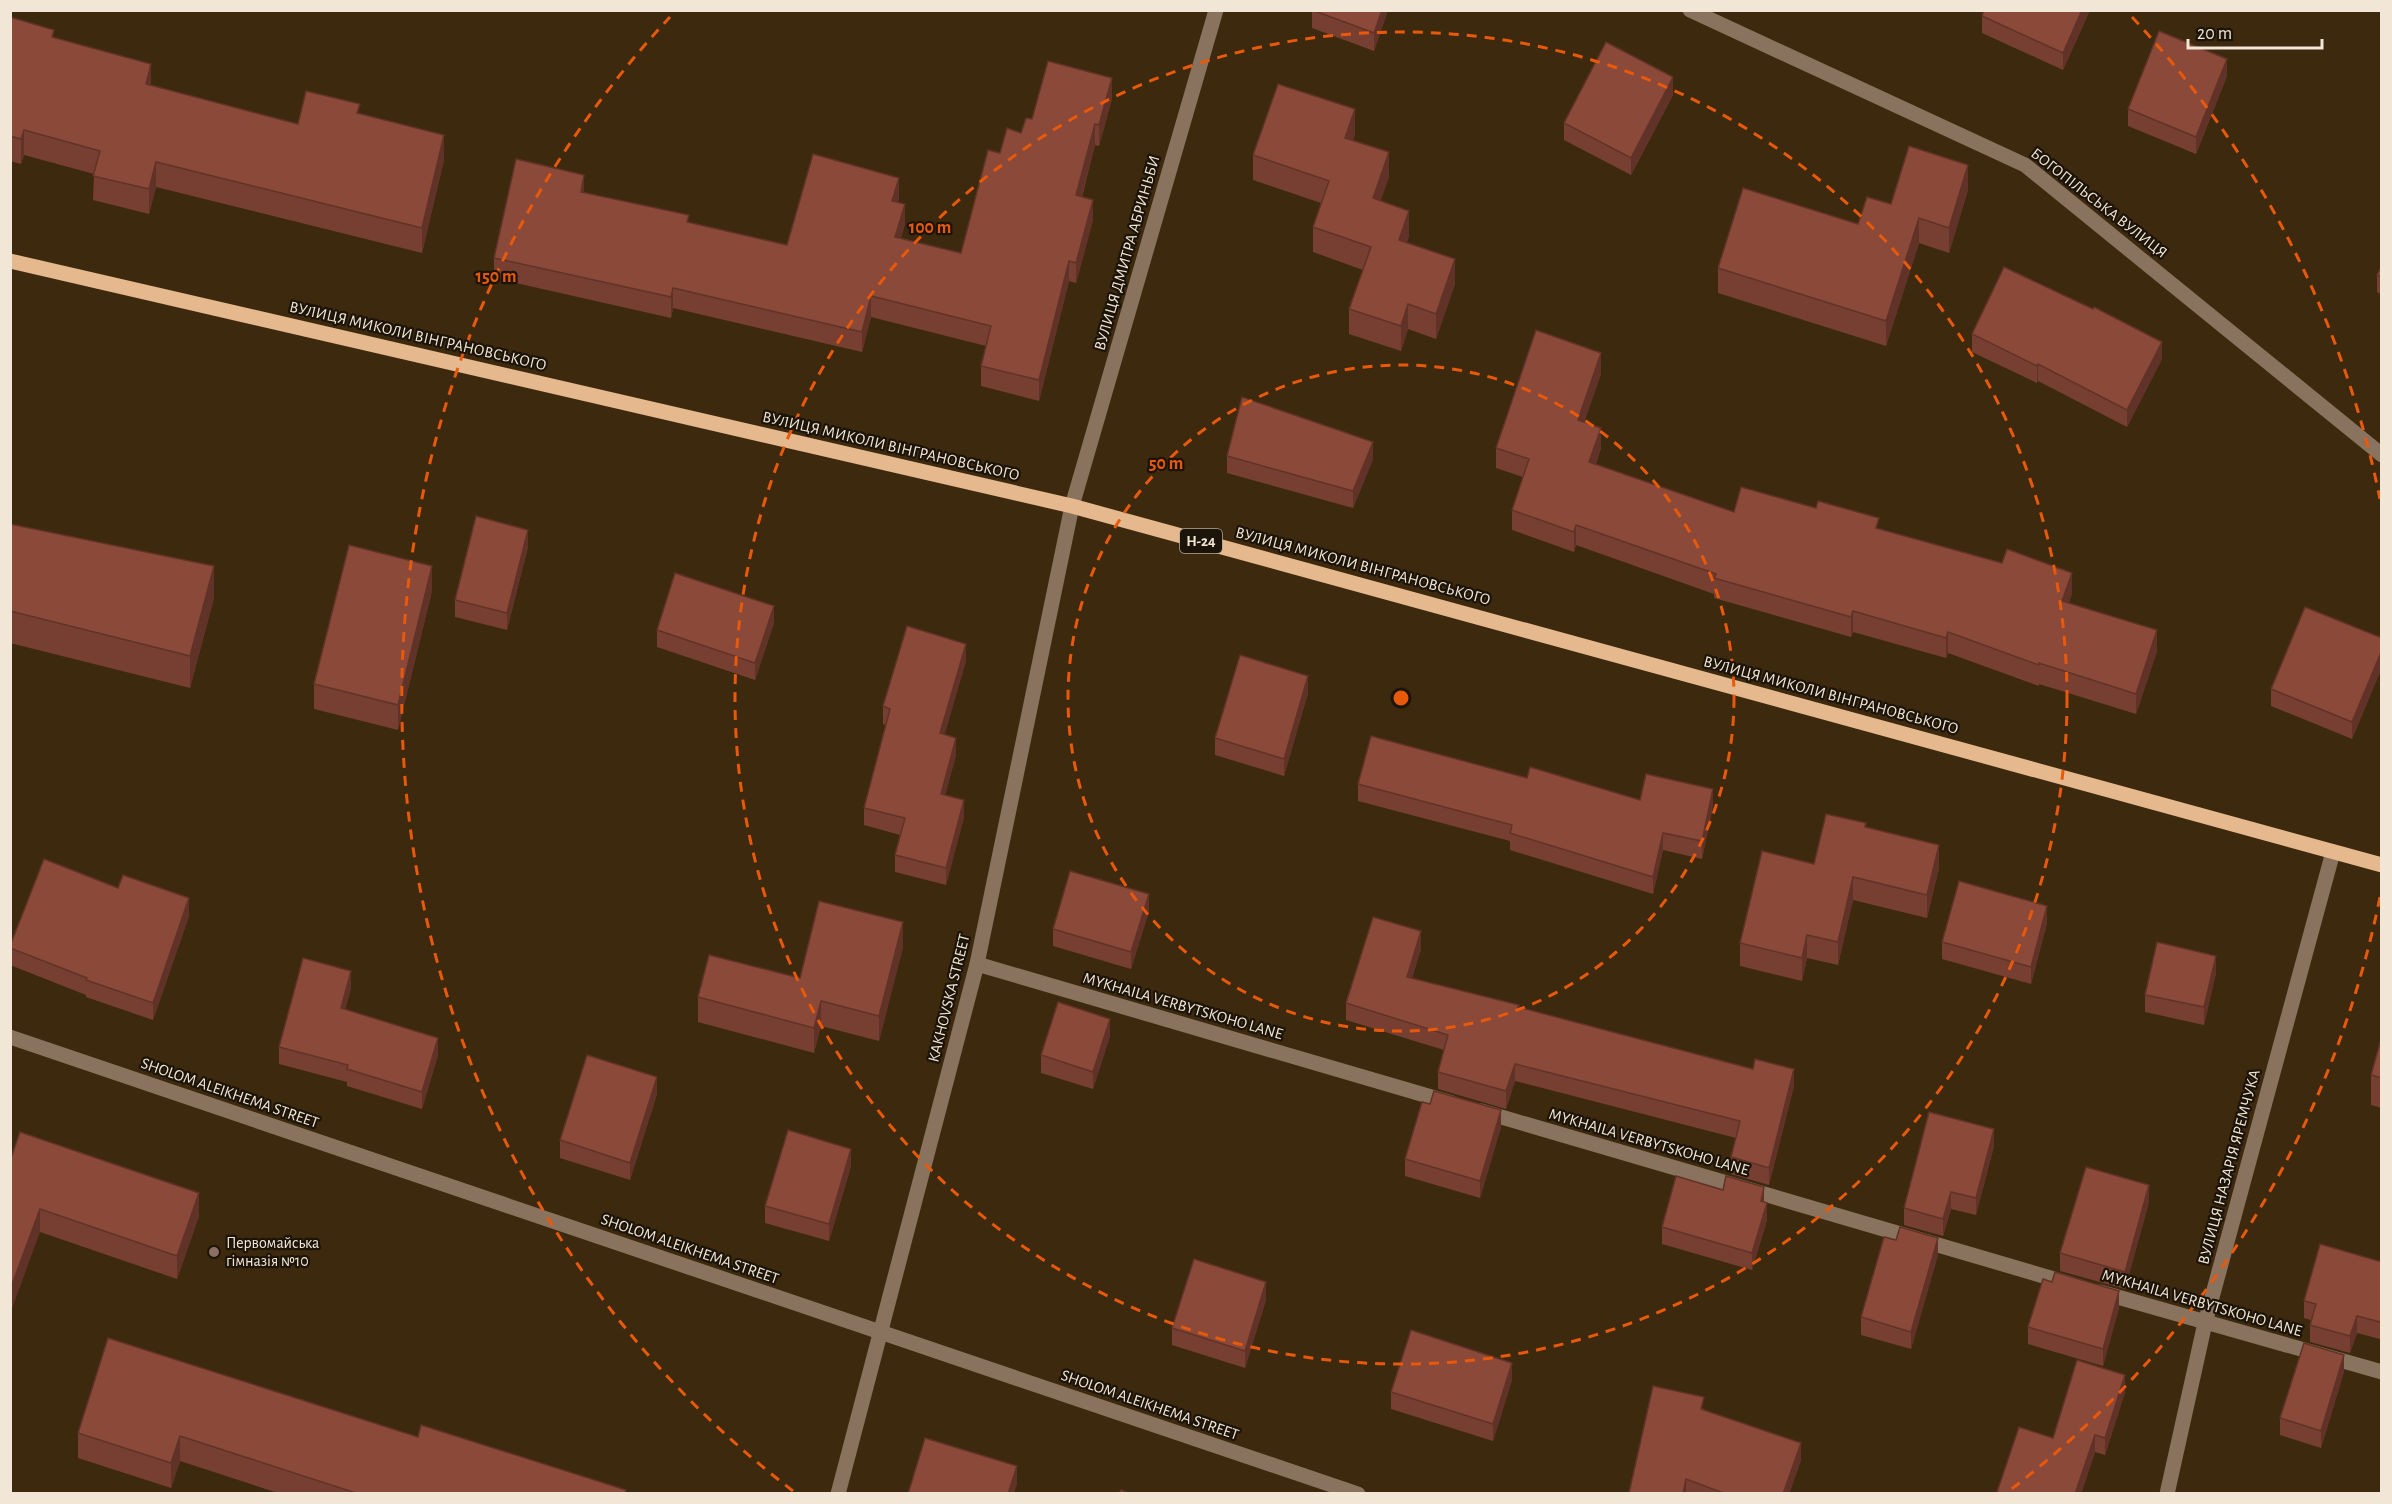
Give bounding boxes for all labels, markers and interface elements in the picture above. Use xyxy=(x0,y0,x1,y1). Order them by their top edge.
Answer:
scale bar xyxy=(2188,12,2322,50)
text: 20 m xyxy=(2197,25,2232,43)
street label: БОГОПІЛЬСЬКА ВУЛИЦЯ xyxy=(2028,145,2170,261)
street label: ВУЛИЦЯ ДМИТРА АБРИНЬБИ xyxy=(1091,154,1163,352)
text: 100 m xyxy=(909,219,951,237)
text: 150 m xyxy=(476,268,516,286)
street label: ВУЛИЦЯ МИКОЛИ ВІНГРАНОВСЬКОГО xyxy=(288,299,548,373)
street label: ВУЛИЦЯ МИКОЛИ ВІНГРАНОВСЬКОГО xyxy=(761,409,1021,483)
text: 50 m xyxy=(1149,455,1183,473)
street label: ВУЛИЦЯ МИКОЛИ ВІНГРАНОВСЬКОГО xyxy=(1234,524,1492,608)
road number: Н-24 xyxy=(1180,529,1222,553)
street label: ВУЛИЦЯ МИКОЛИ ВІНГРАНОВСЬКОГО xyxy=(1702,653,1960,737)
centre of rings xyxy=(1391,688,1411,708)
street label: KAKHOVSKA STREET xyxy=(925,932,973,1064)
street label: MYKHAILA VERBYTSKOHO LANE xyxy=(1081,970,1285,1042)
street label: SHOLOM ALEIKHEMA STREET xyxy=(139,1055,321,1131)
street label: ВУЛИЦЯ НАЗАРІЯ ЯРЕМЧУКА xyxy=(2195,1067,2263,1266)
street label: MYKHAILA VERBYTSKOHO LANE xyxy=(1547,1106,1751,1178)
street label: SHOLOM ALEIKHEMA STREET xyxy=(599,1211,781,1287)
place label: Первомайська гімназія №10 xyxy=(226,1235,319,1269)
marker: Первомайська гімназія №10 xyxy=(207,1245,221,1259)
street label: MYKHAILA VERBYTSKOHO LANE xyxy=(2100,1267,2304,1339)
street label: SHOLOM ALEIKHEMA STREET xyxy=(1059,1367,1241,1443)

